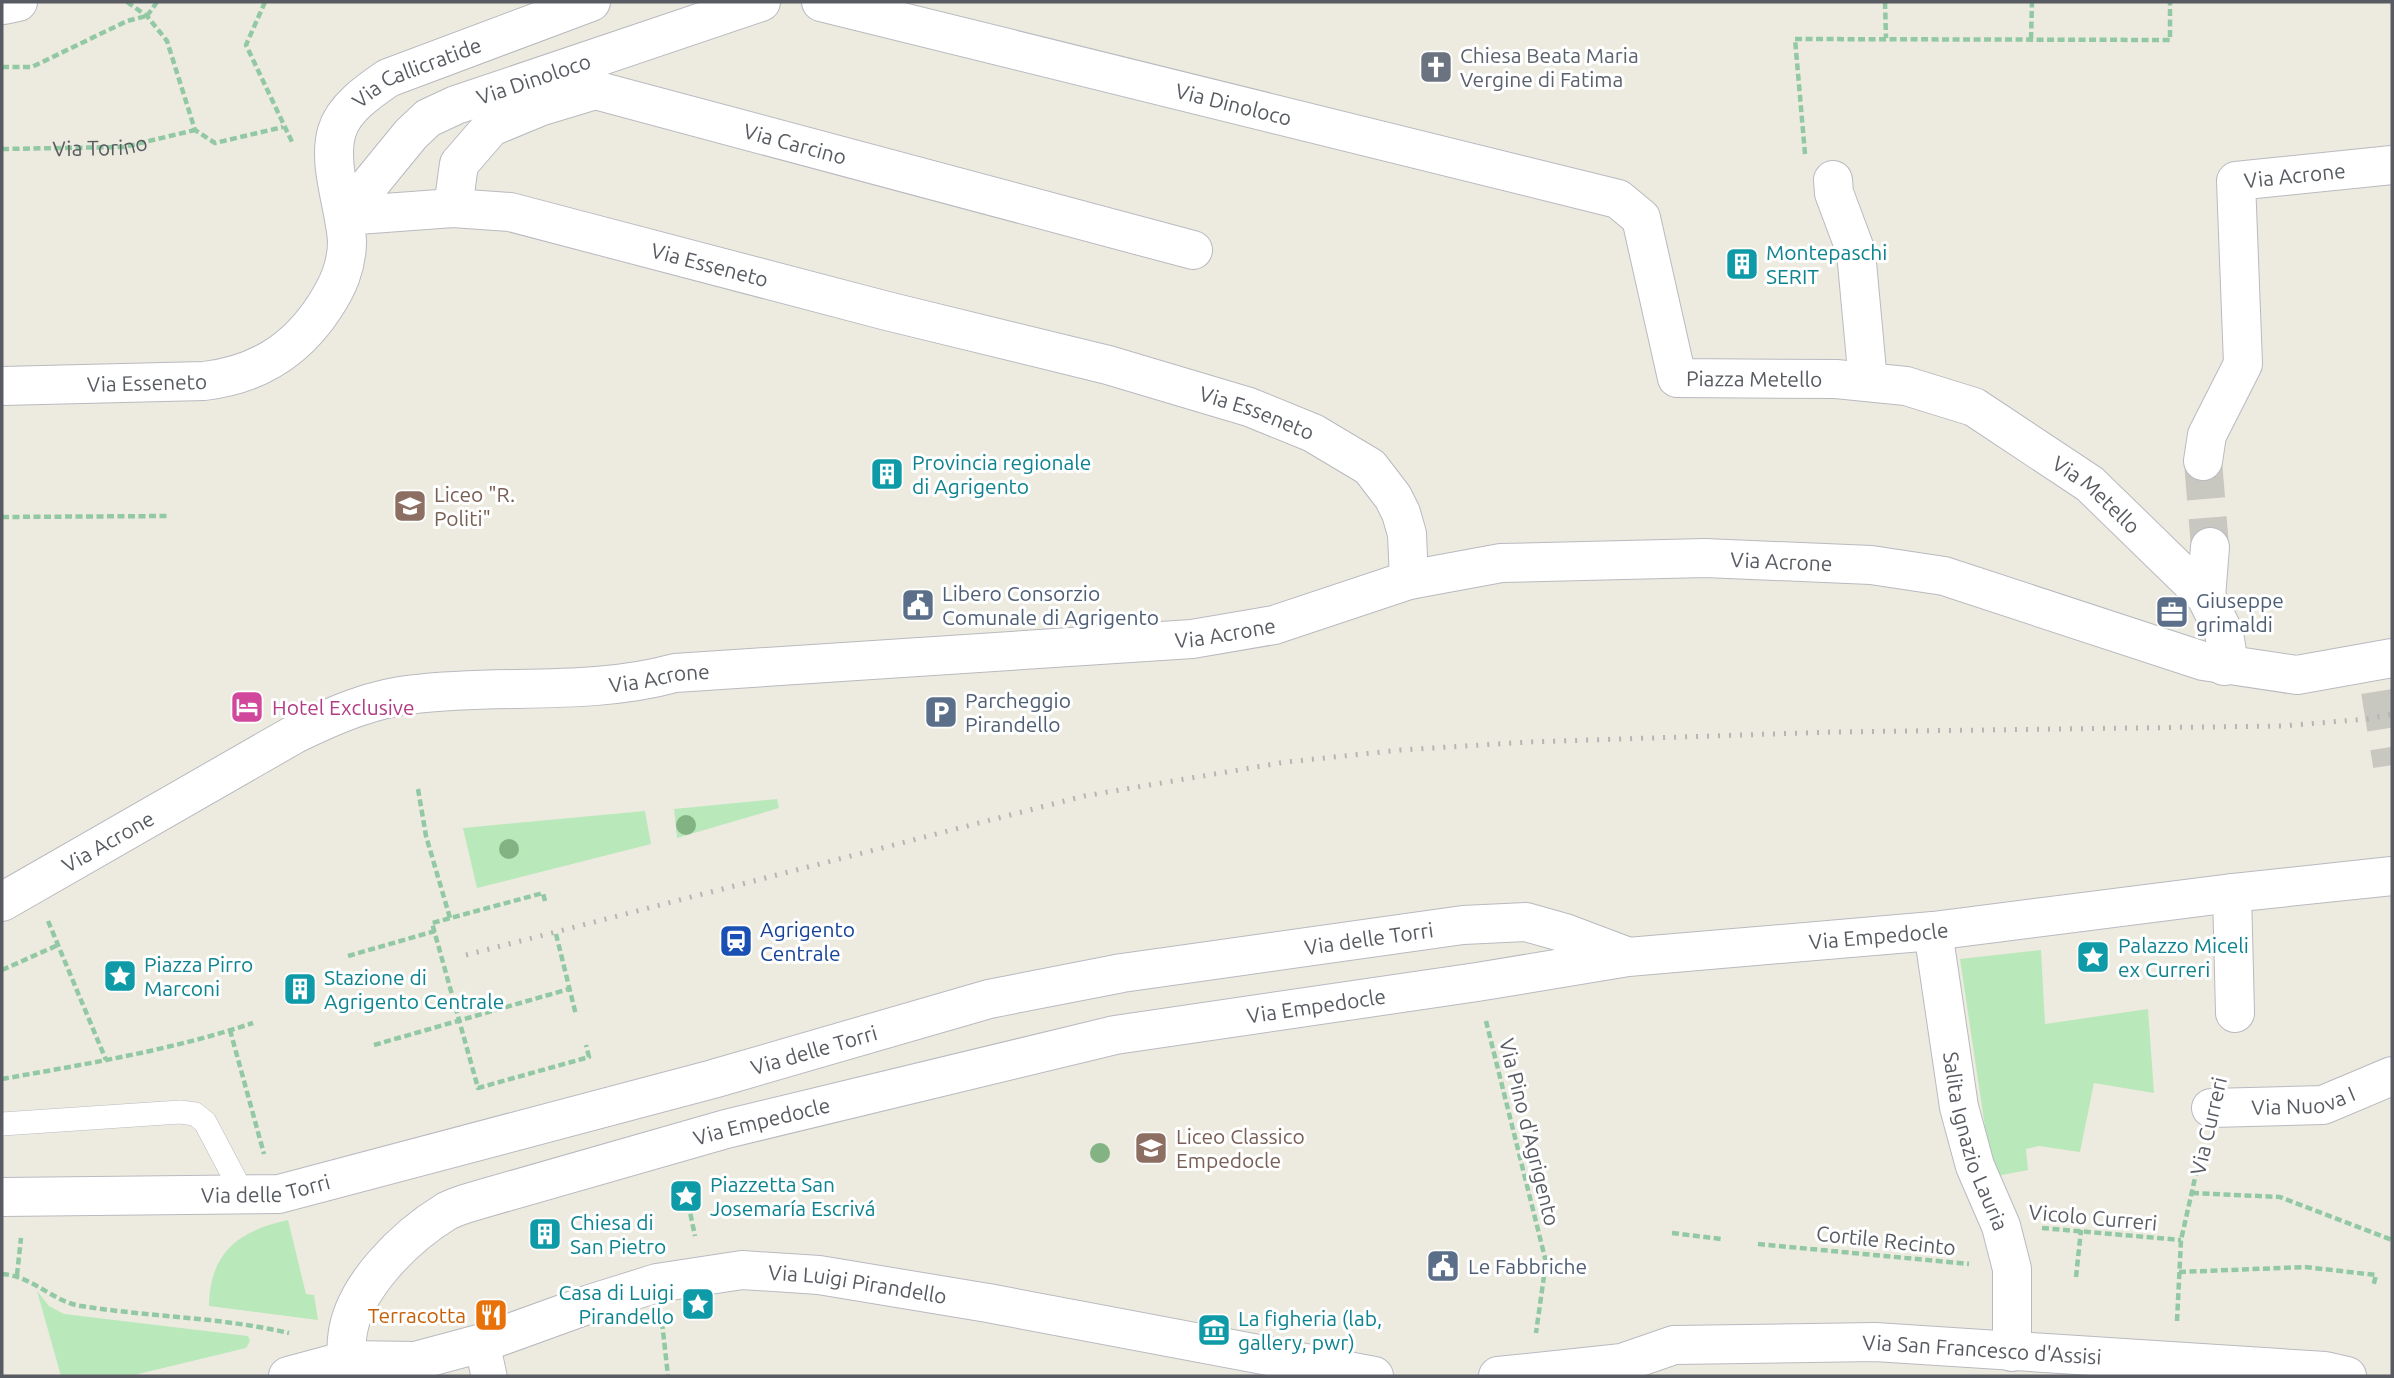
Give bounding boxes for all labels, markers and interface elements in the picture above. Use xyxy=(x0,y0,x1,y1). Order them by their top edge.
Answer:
street label: Via Callicratide xyxy=(347,32,485,112)
place label: Chiesa Beata Maria Vergine di Fatima xyxy=(1460,43,1639,91)
street label: Via Dinoloco xyxy=(473,48,594,109)
church icon: Chiesa Beata Maria Vergine di Fatima xyxy=(1417,48,1455,86)
street label: Via Dinoloco xyxy=(1173,78,1294,130)
street label: Via Carcino xyxy=(741,118,849,169)
street label: Via Torino xyxy=(52,130,150,160)
street label: Via Acrone xyxy=(2243,158,2347,192)
street label: Via Esseneto xyxy=(648,238,771,291)
place label: Montepaschi SERIT xyxy=(1766,240,1887,288)
building icon: Montepaschi SERIT xyxy=(1723,245,1761,283)
street label: Piazza Metello xyxy=(1686,366,1822,391)
street label: Via Esseneto xyxy=(86,369,207,396)
street label: Via Esseneto xyxy=(1197,381,1318,444)
place label: Provincia regionale di Agrigento xyxy=(912,450,1091,498)
street label: Via Metello xyxy=(2048,451,2145,538)
building icon: Provincia regionale di Agrigento xyxy=(868,455,906,493)
place label: Liceo "R. Politi" xyxy=(434,482,515,530)
school or university icon: Liceo "R. Politi" xyxy=(391,487,429,525)
street label: Via Acrone xyxy=(1730,547,1833,575)
place label: Libero Consorzio Comunale di Agrigento xyxy=(942,581,1159,629)
public building icon: Libero Consorzio Comunale di Agrigento xyxy=(899,586,937,624)
place label: Giuseppe grimaldi xyxy=(2196,588,2284,636)
office icon: Giuseppe grimaldi xyxy=(2153,593,2191,631)
street label: Via Acrone xyxy=(1174,613,1277,652)
street label: Via Acrone xyxy=(607,659,710,697)
hotel icon: Hotel Exclusive xyxy=(228,688,266,726)
place label: Parcheggio Pirandello xyxy=(965,688,1071,736)
parking icon: Parcheggio Pirandello xyxy=(922,693,960,731)
place label: Hotel Exclusive xyxy=(272,695,415,719)
street label: Via Acrone xyxy=(58,806,158,877)
place label: Agrigento Centrale xyxy=(760,917,855,965)
street label: Via delle Torri xyxy=(1303,917,1435,959)
street label: Via Empedocle xyxy=(1808,917,1950,954)
station icon: Agrigento Centrale xyxy=(717,922,755,960)
place label: Palazzo Miceli ex Curreri xyxy=(2118,933,2249,981)
place icon: Palazzo Miceli ex Curreri xyxy=(2074,938,2112,976)
place label: Piazza Pirro Marconi xyxy=(144,952,253,1000)
place icon: Piazza Pirro Marconi xyxy=(101,957,139,995)
place label: Stazione di Agrigento Centrale xyxy=(324,965,504,1013)
building icon: Stazione di Agrigento Centrale xyxy=(281,970,319,1008)
street label: Via Empedocle xyxy=(1245,984,1387,1028)
street label: Via delle Torri xyxy=(748,1020,880,1079)
street label: Via Pino d'Agrigento xyxy=(1495,1036,1565,1228)
street label: Salita Ignazio Lauria xyxy=(1939,1050,2013,1234)
street label: Via Curreri xyxy=(2185,1075,2231,1177)
street label: Via Nuova I xyxy=(2251,1081,2359,1119)
street label: Via Empedocle xyxy=(691,1092,832,1150)
place label: Liceo Classico Empedocle xyxy=(1176,1124,1305,1172)
school or university icon: Liceo Classico Empedocle xyxy=(1132,1129,1170,1167)
street label: Via delle Torri xyxy=(201,1169,332,1207)
place label: Piazzetta San Josemaría Escrivá xyxy=(710,1172,876,1220)
place icon: Piazzetta San Josemaría Escrivá xyxy=(667,1177,705,1215)
street label: Vicolo Curreri xyxy=(2028,1199,2158,1235)
place label: Chiesa di San Pietro xyxy=(570,1210,666,1258)
building icon: Chiesa di San Pietro xyxy=(526,1215,564,1253)
street label: Cortile Recinto xyxy=(1815,1221,1957,1259)
public building icon: Le Fabbriche xyxy=(1424,1247,1462,1285)
place label: Le Fabbriche xyxy=(1468,1254,1587,1278)
street label: Via Luigi Pirandello xyxy=(768,1260,949,1308)
place label: Casa di Luigi Pirandello xyxy=(558,1280,674,1328)
place icon: Casa di Luigi Pirandello xyxy=(679,1285,717,1323)
restaurant icon: Terracotta xyxy=(472,1296,510,1334)
place label: Terracotta xyxy=(368,1303,466,1327)
place label: La figheria (lab, gallery, pwr) xyxy=(1238,1306,1382,1354)
museum icon: La figheria (lab, gallery, pwr) xyxy=(1195,1311,1233,1349)
street label: Via San Francesco d'Assisi xyxy=(1862,1330,2102,1369)

